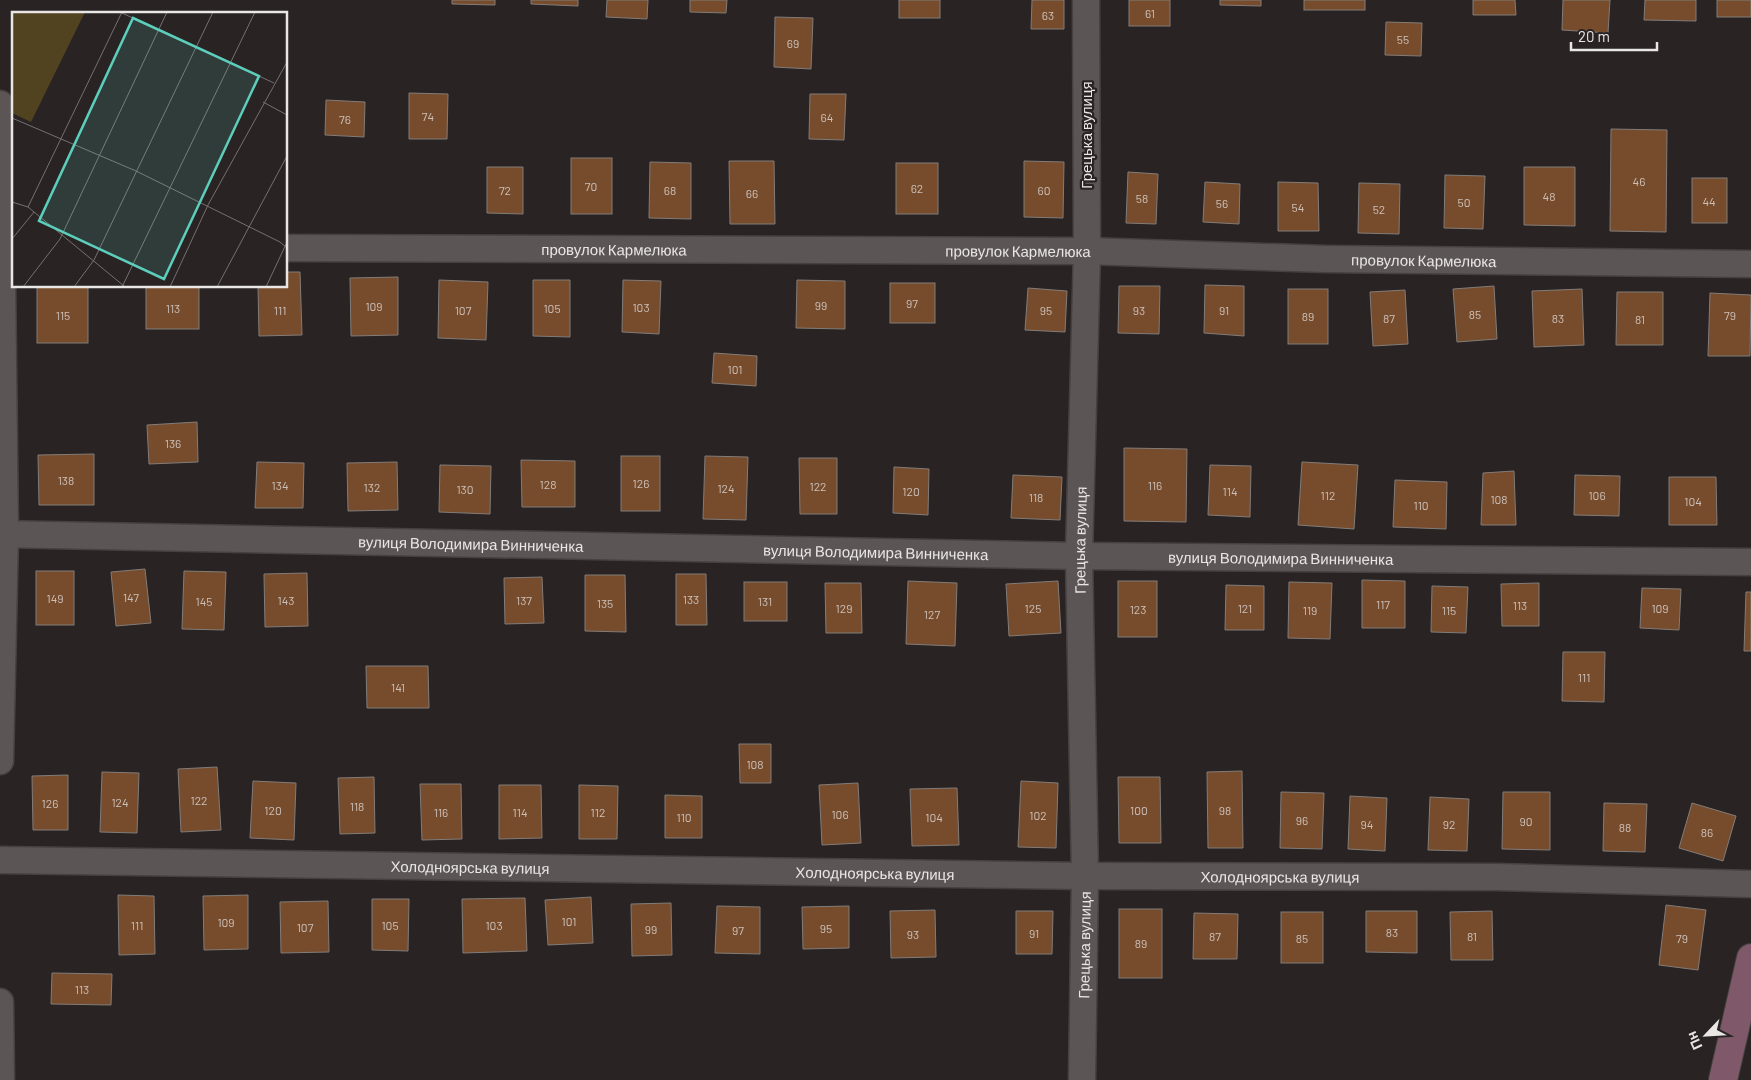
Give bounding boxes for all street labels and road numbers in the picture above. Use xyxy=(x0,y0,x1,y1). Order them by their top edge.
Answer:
street label: Грецька вулиця xyxy=(1077,81,1095,189)
street label: провулок Кармелюка xyxy=(541,240,687,259)
street label: провулок Кармелюка xyxy=(945,241,1091,260)
street label: провулок Кармелюка xyxy=(1351,250,1497,270)
street label: Грецька вулиця xyxy=(1070,486,1090,594)
street label: вулиця Володимира Винниченка xyxy=(358,532,584,555)
street label: вулиця Володимира Винниченка xyxy=(763,541,989,563)
street label: вулиця Володимира Винниченка xyxy=(1168,548,1394,568)
street label: Холодноярська вулиця xyxy=(390,857,550,877)
street label: Холодноярська вулиця xyxy=(795,863,955,883)
street label: Холодноярська вулиця xyxy=(1200,867,1359,886)
street label: Грецька вулиця xyxy=(1074,891,1094,999)

